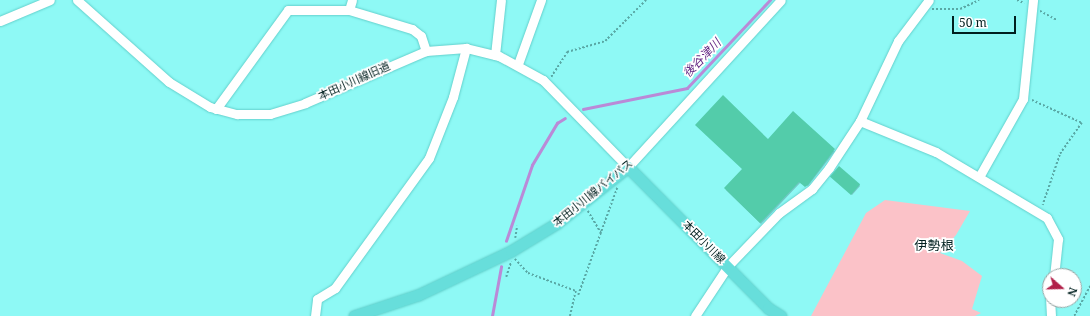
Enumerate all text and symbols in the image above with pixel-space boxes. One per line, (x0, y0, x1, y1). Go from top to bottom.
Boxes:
scale bar (954, 8, 1018, 34)
text: 50 m (959, 14, 987, 31)
water label: 後谷津川 (680, 36, 724, 80)
street label: 本田小川線旧道 (316, 59, 392, 103)
street label: 本田小川線バイパス (550, 157, 636, 229)
street label: 本田小川線 (680, 218, 728, 266)
district label: 伊勢根 (915, 237, 953, 253)
north arrow (1042, 268, 1082, 308)
text: N (1064, 285, 1081, 299)

